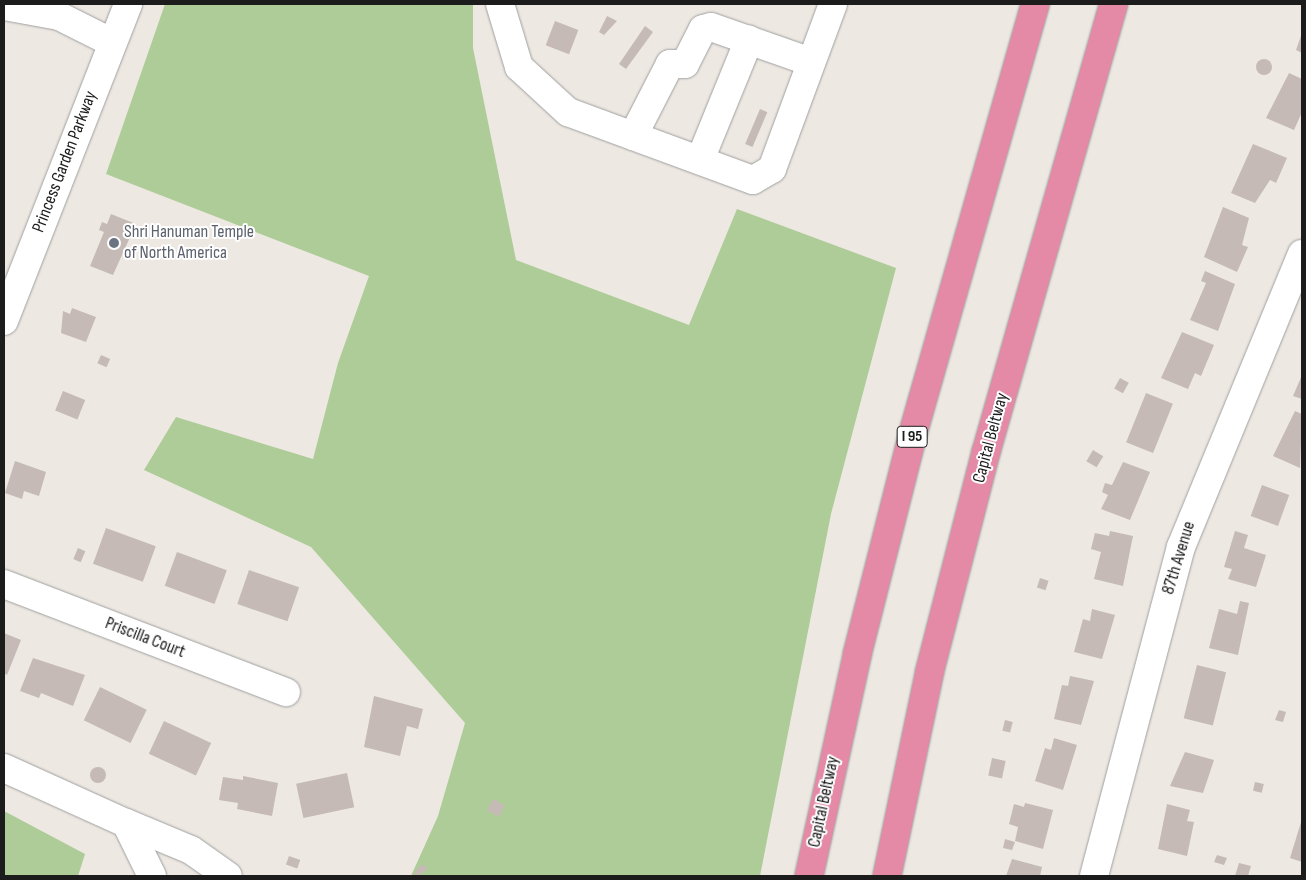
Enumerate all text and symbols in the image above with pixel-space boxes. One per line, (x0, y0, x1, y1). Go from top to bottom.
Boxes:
street label: Princess Garden Parkway (28, 88, 102, 236)
place label: Shri Hanuman Temple of North America (124, 222, 254, 264)
marker: Shri Hanuman Temple of North America (108, 237, 120, 249)
street label: Capital Beltway (969, 391, 1013, 485)
road number: I 95 (896, 424, 928, 451)
street label: 87th Avenue (1158, 519, 1200, 597)
street label: Priscilla Court (102, 613, 188, 663)
street label: Capital Beltway (804, 755, 844, 849)

